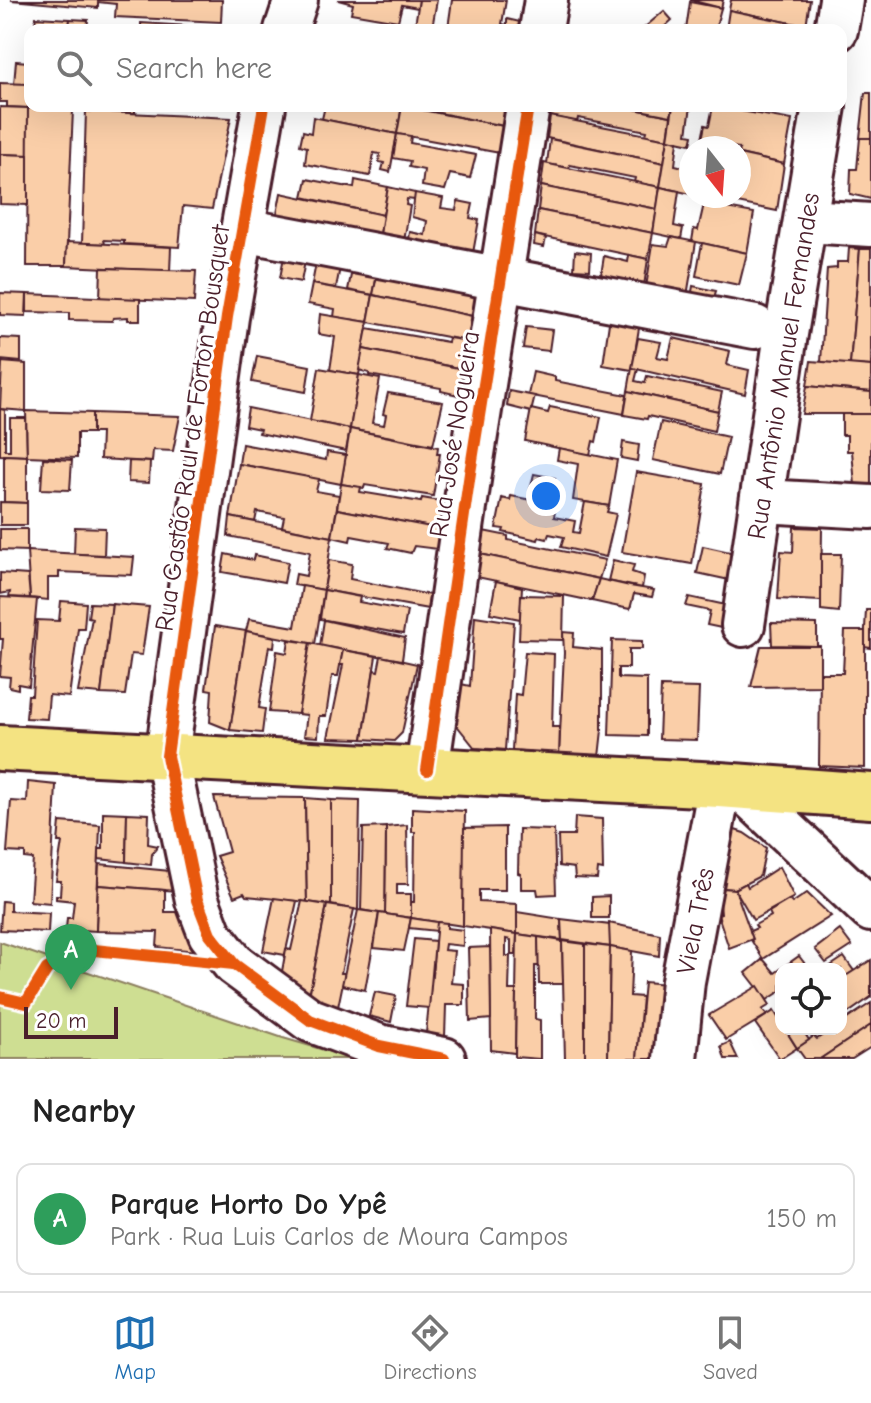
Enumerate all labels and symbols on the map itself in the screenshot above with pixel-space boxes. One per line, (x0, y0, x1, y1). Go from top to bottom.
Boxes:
north arrow (679, 136, 751, 208)
street label: Rua Antônio Manuel Fernandes (742, 191, 826, 542)
street label: Rua Gastão Raul de Forton Bousquet (150, 221, 237, 633)
street label: Rua José Nogueira (424, 329, 486, 540)
your location (526, 476, 566, 516)
street label: Viela Três (671, 866, 721, 977)
pin: A (45, 924, 97, 990)
scale bar (24, 1003, 118, 1039)

